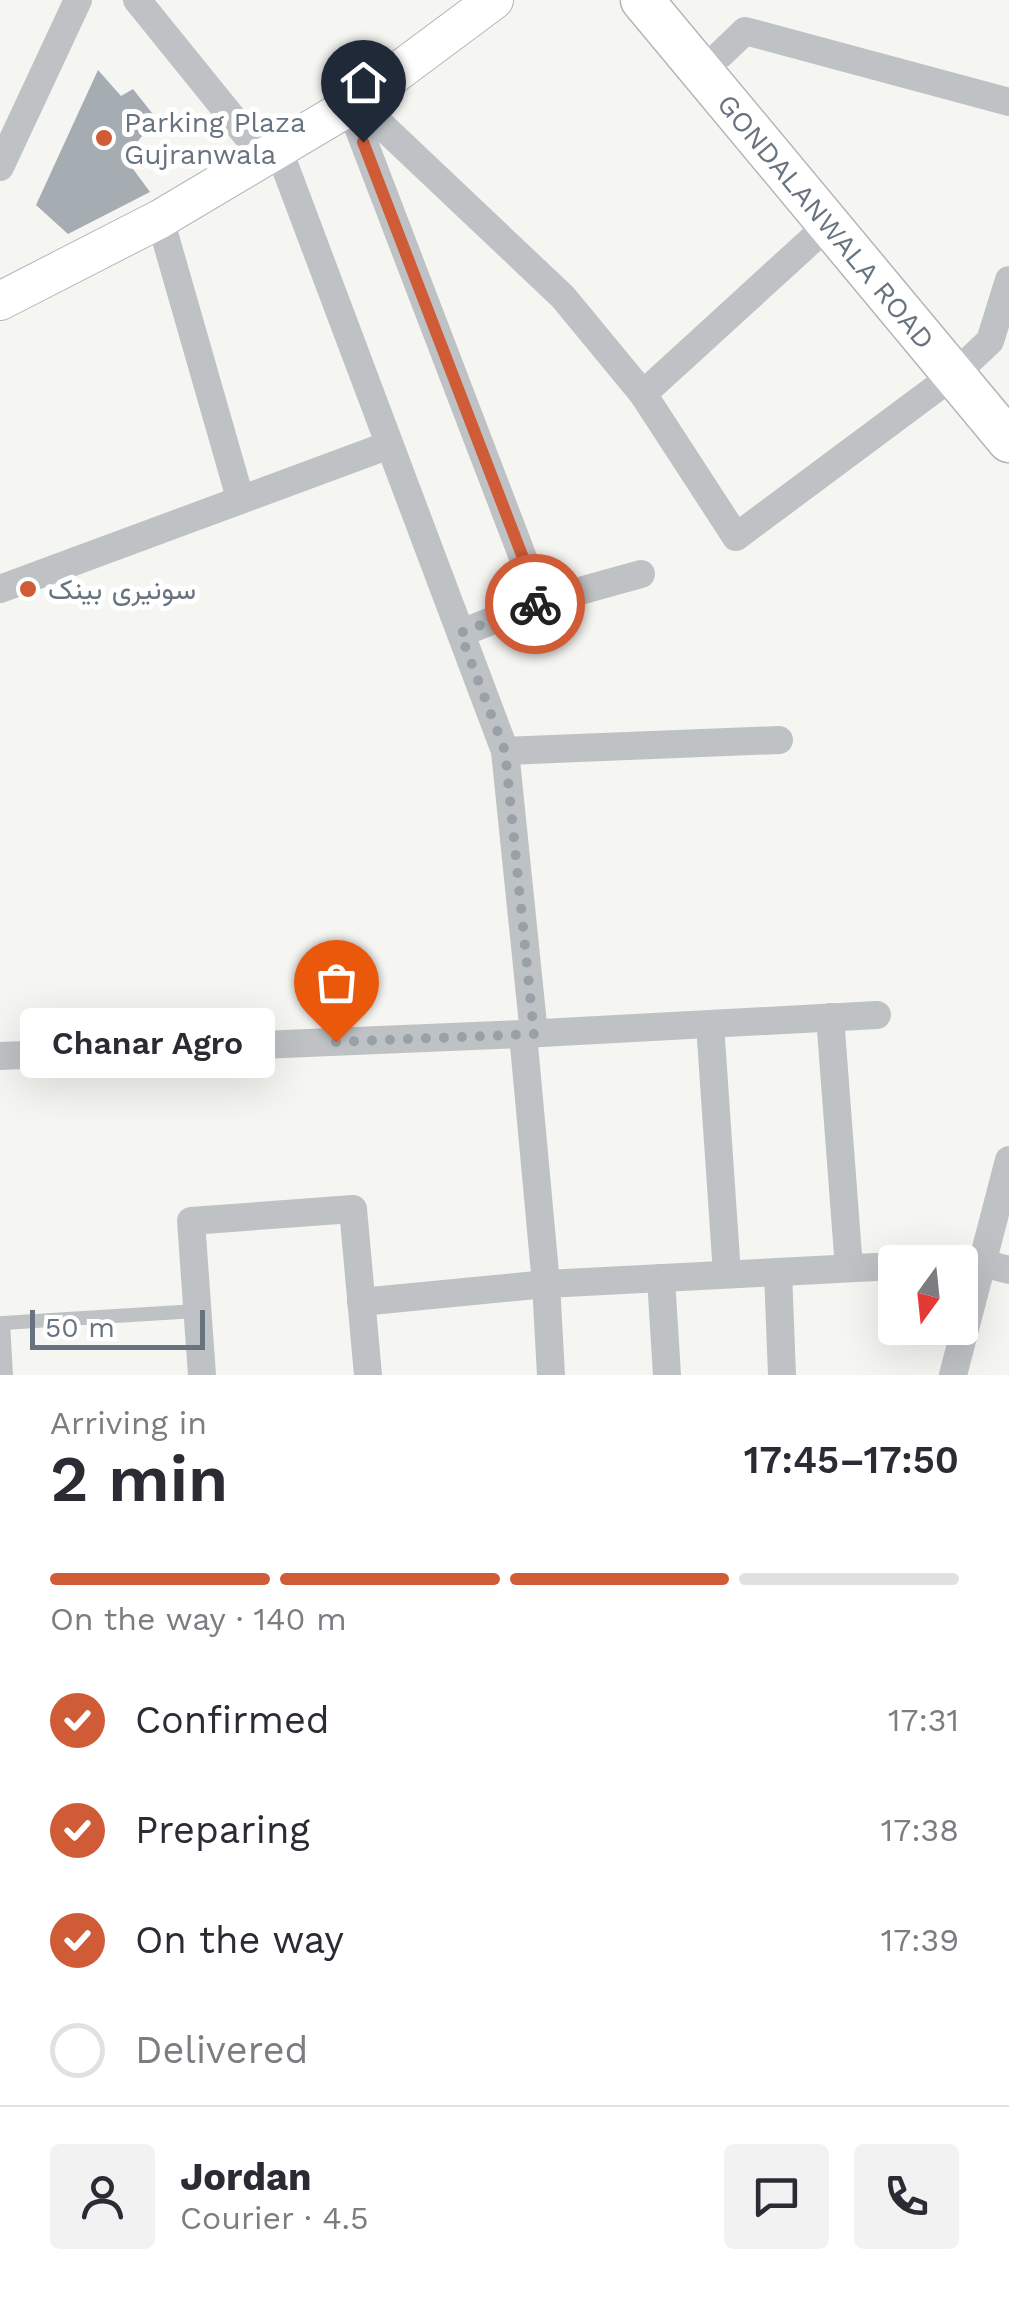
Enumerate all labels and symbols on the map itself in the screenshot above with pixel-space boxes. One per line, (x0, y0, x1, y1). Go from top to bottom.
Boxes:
pin (321, 40, 406, 143)
street label: GONDALANWALA ROAD (710, 88, 941, 356)
place label: Parking Plaza Gujranwala (124, 106, 306, 171)
marker: Parking Plaza Gujranwala (93, 127, 115, 149)
courier (485, 554, 585, 654)
place label: سونیری بینک (48, 573, 196, 607)
marker: سونیری بینک (17, 578, 39, 600)
pin (294, 940, 379, 1043)
callout: Chanar Agro (21, 1007, 276, 1077)
north arrow (878, 1245, 978, 1345)
scale bar (30, 1305, 205, 1350)

